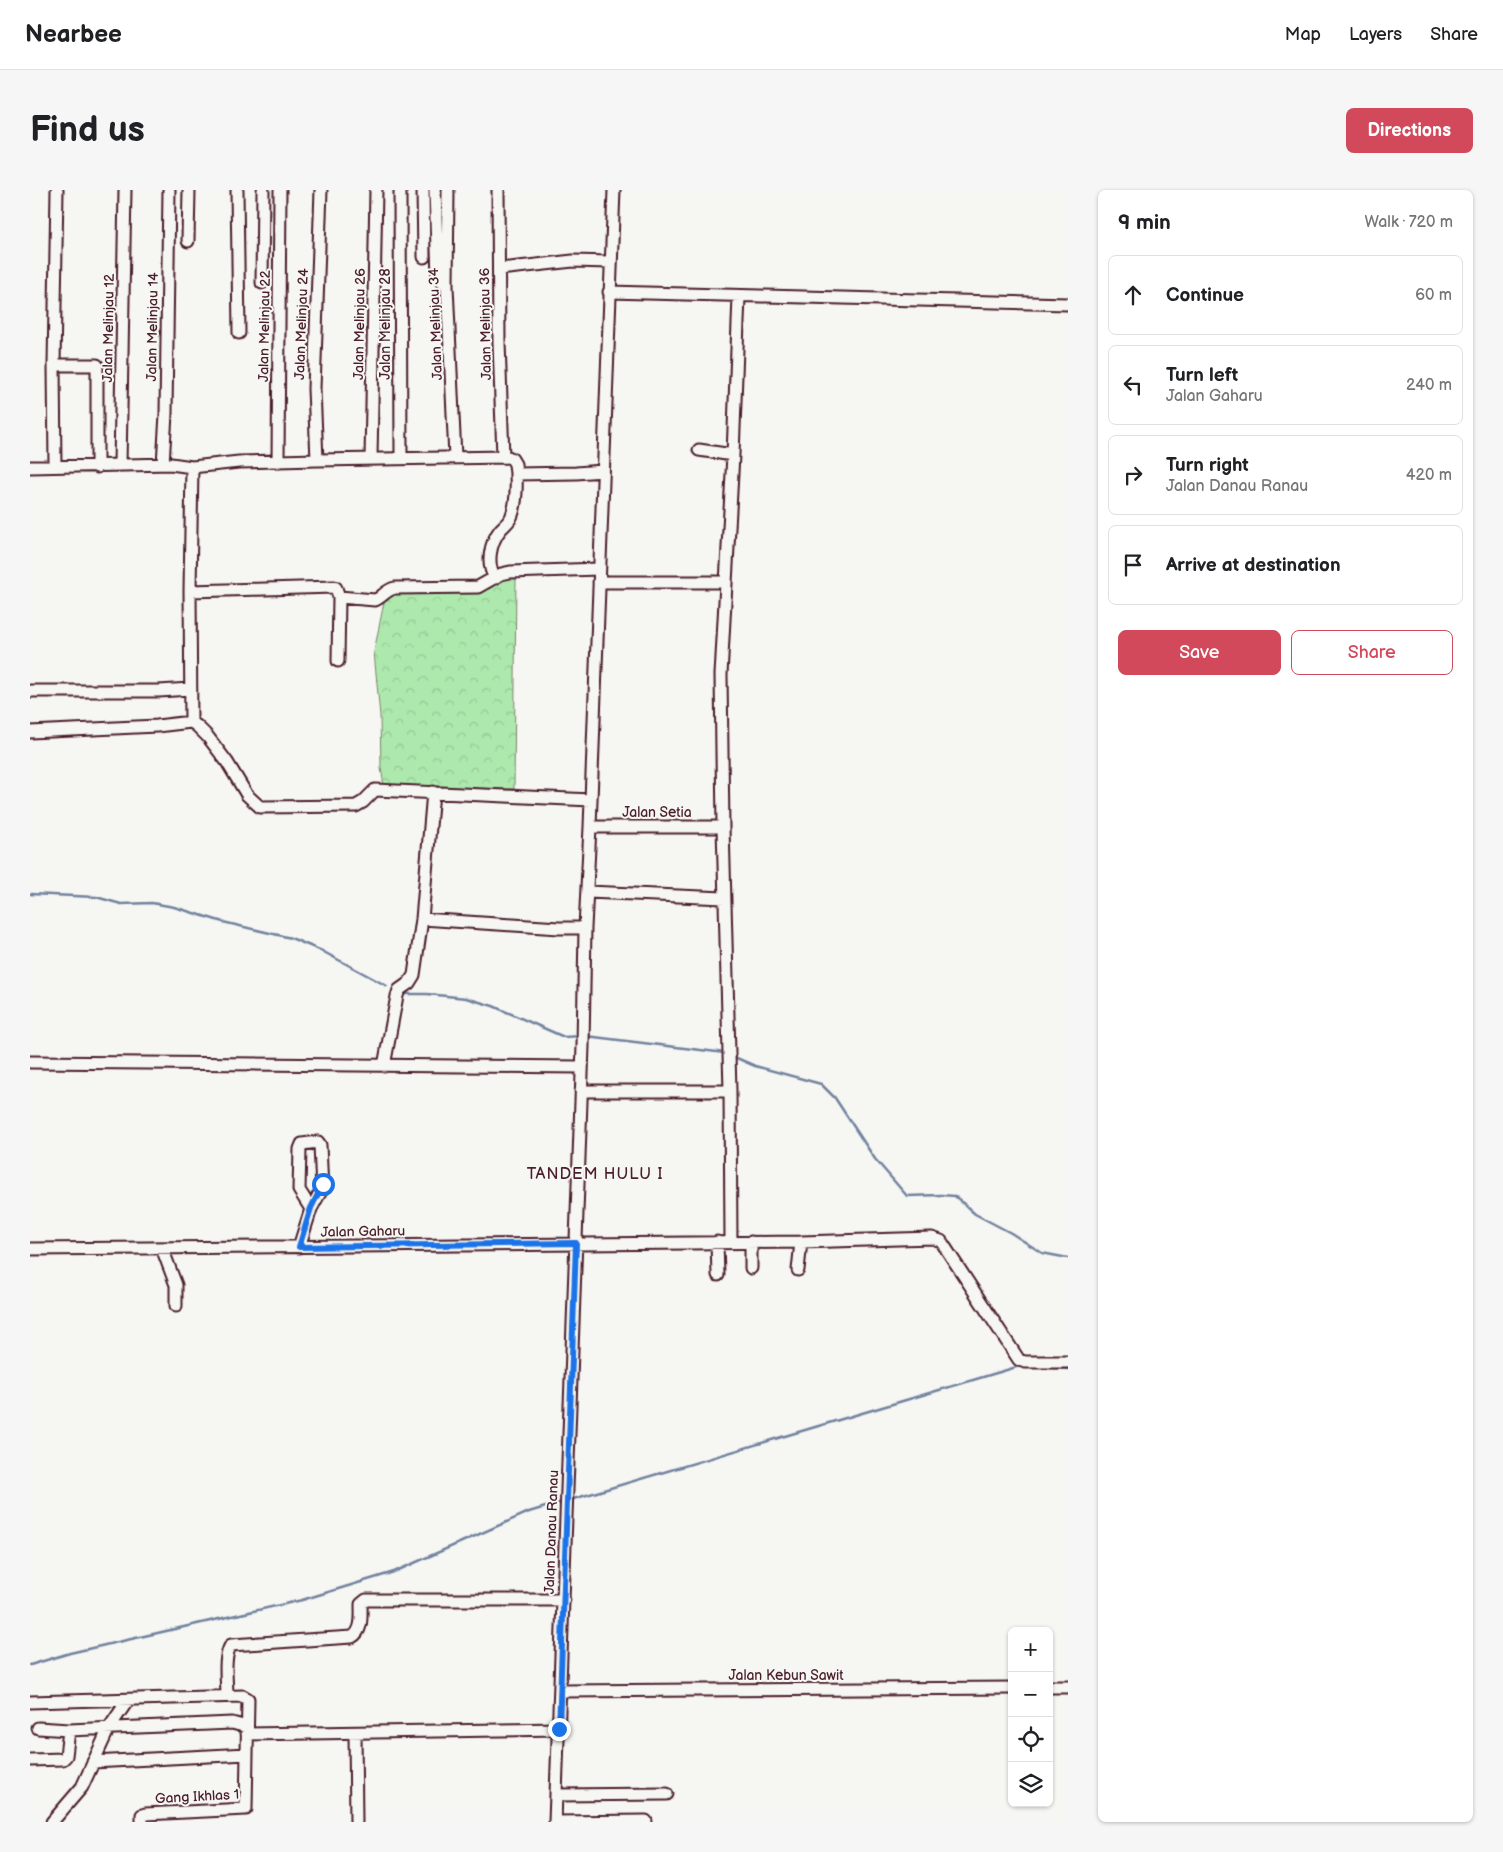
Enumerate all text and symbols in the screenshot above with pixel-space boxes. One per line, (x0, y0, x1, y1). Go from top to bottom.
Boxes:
text: Nearbee (25, 20, 122, 49)
text: Map (1285, 24, 1321, 45)
text: Layers (1349, 24, 1402, 45)
text: Share (1430, 24, 1478, 45)
button: Directions (1346, 108, 1473, 153)
text: Find us (30, 109, 145, 152)
text: 9 min (1118, 210, 1171, 235)
text: Walk · 720 m (1365, 213, 1453, 232)
street label: Jalan Melinjau 24 (291, 267, 312, 380)
street label: Jalan Melinjau 26 (350, 267, 369, 380)
street label: Jalan Melinjau 34 (425, 267, 446, 380)
street label: Jalan Melinjau 36 (476, 267, 495, 380)
street label: Jalan Melinjau 28 (377, 268, 394, 380)
street label: Jalan Melinjau 22 (255, 269, 274, 382)
street label: Jalan Melinjau 14 (143, 272, 162, 382)
street label: Jalan Melinjau 12 (99, 273, 118, 383)
icon: ahead (1119, 281, 1147, 309)
text: Continue (1166, 284, 1244, 307)
text: 60 m (1415, 286, 1452, 305)
text: Turn left (1166, 364, 1238, 387)
icon: left (1119, 371, 1147, 399)
text: 240 m (1406, 376, 1452, 395)
text: Jalan Gaharu (1166, 387, 1263, 406)
text: Turn right (1166, 454, 1249, 477)
icon: right (1119, 461, 1147, 489)
text: 420 m (1406, 466, 1452, 485)
text: Jalan Danau Ranau (1166, 477, 1308, 496)
icon: arrive (1119, 551, 1147, 579)
text: Arrive at destination (1166, 554, 1341, 577)
button: Save (1118, 630, 1281, 675)
button: Share (1291, 630, 1453, 675)
street label: Jalan Setia (622, 804, 692, 821)
district label: TANDEM HULU I (527, 1165, 663, 1184)
route start (312, 1173, 335, 1196)
street label: Jalan Gaharu (321, 1222, 405, 1241)
street label: Jalan Danau Ranau (541, 1470, 562, 1594)
map controls (1008, 1627, 1053, 1807)
button: + (1008, 1627, 1053, 1672)
street label: Jalan Kebun Sawit (728, 1667, 844, 1684)
button: − (1008, 1672, 1053, 1717)
button: locate (1008, 1717, 1053, 1762)
route end (548, 1718, 571, 1741)
button: layers (1008, 1762, 1053, 1807)
street label: Gang Ikhlas 1 (155, 1786, 240, 1807)

